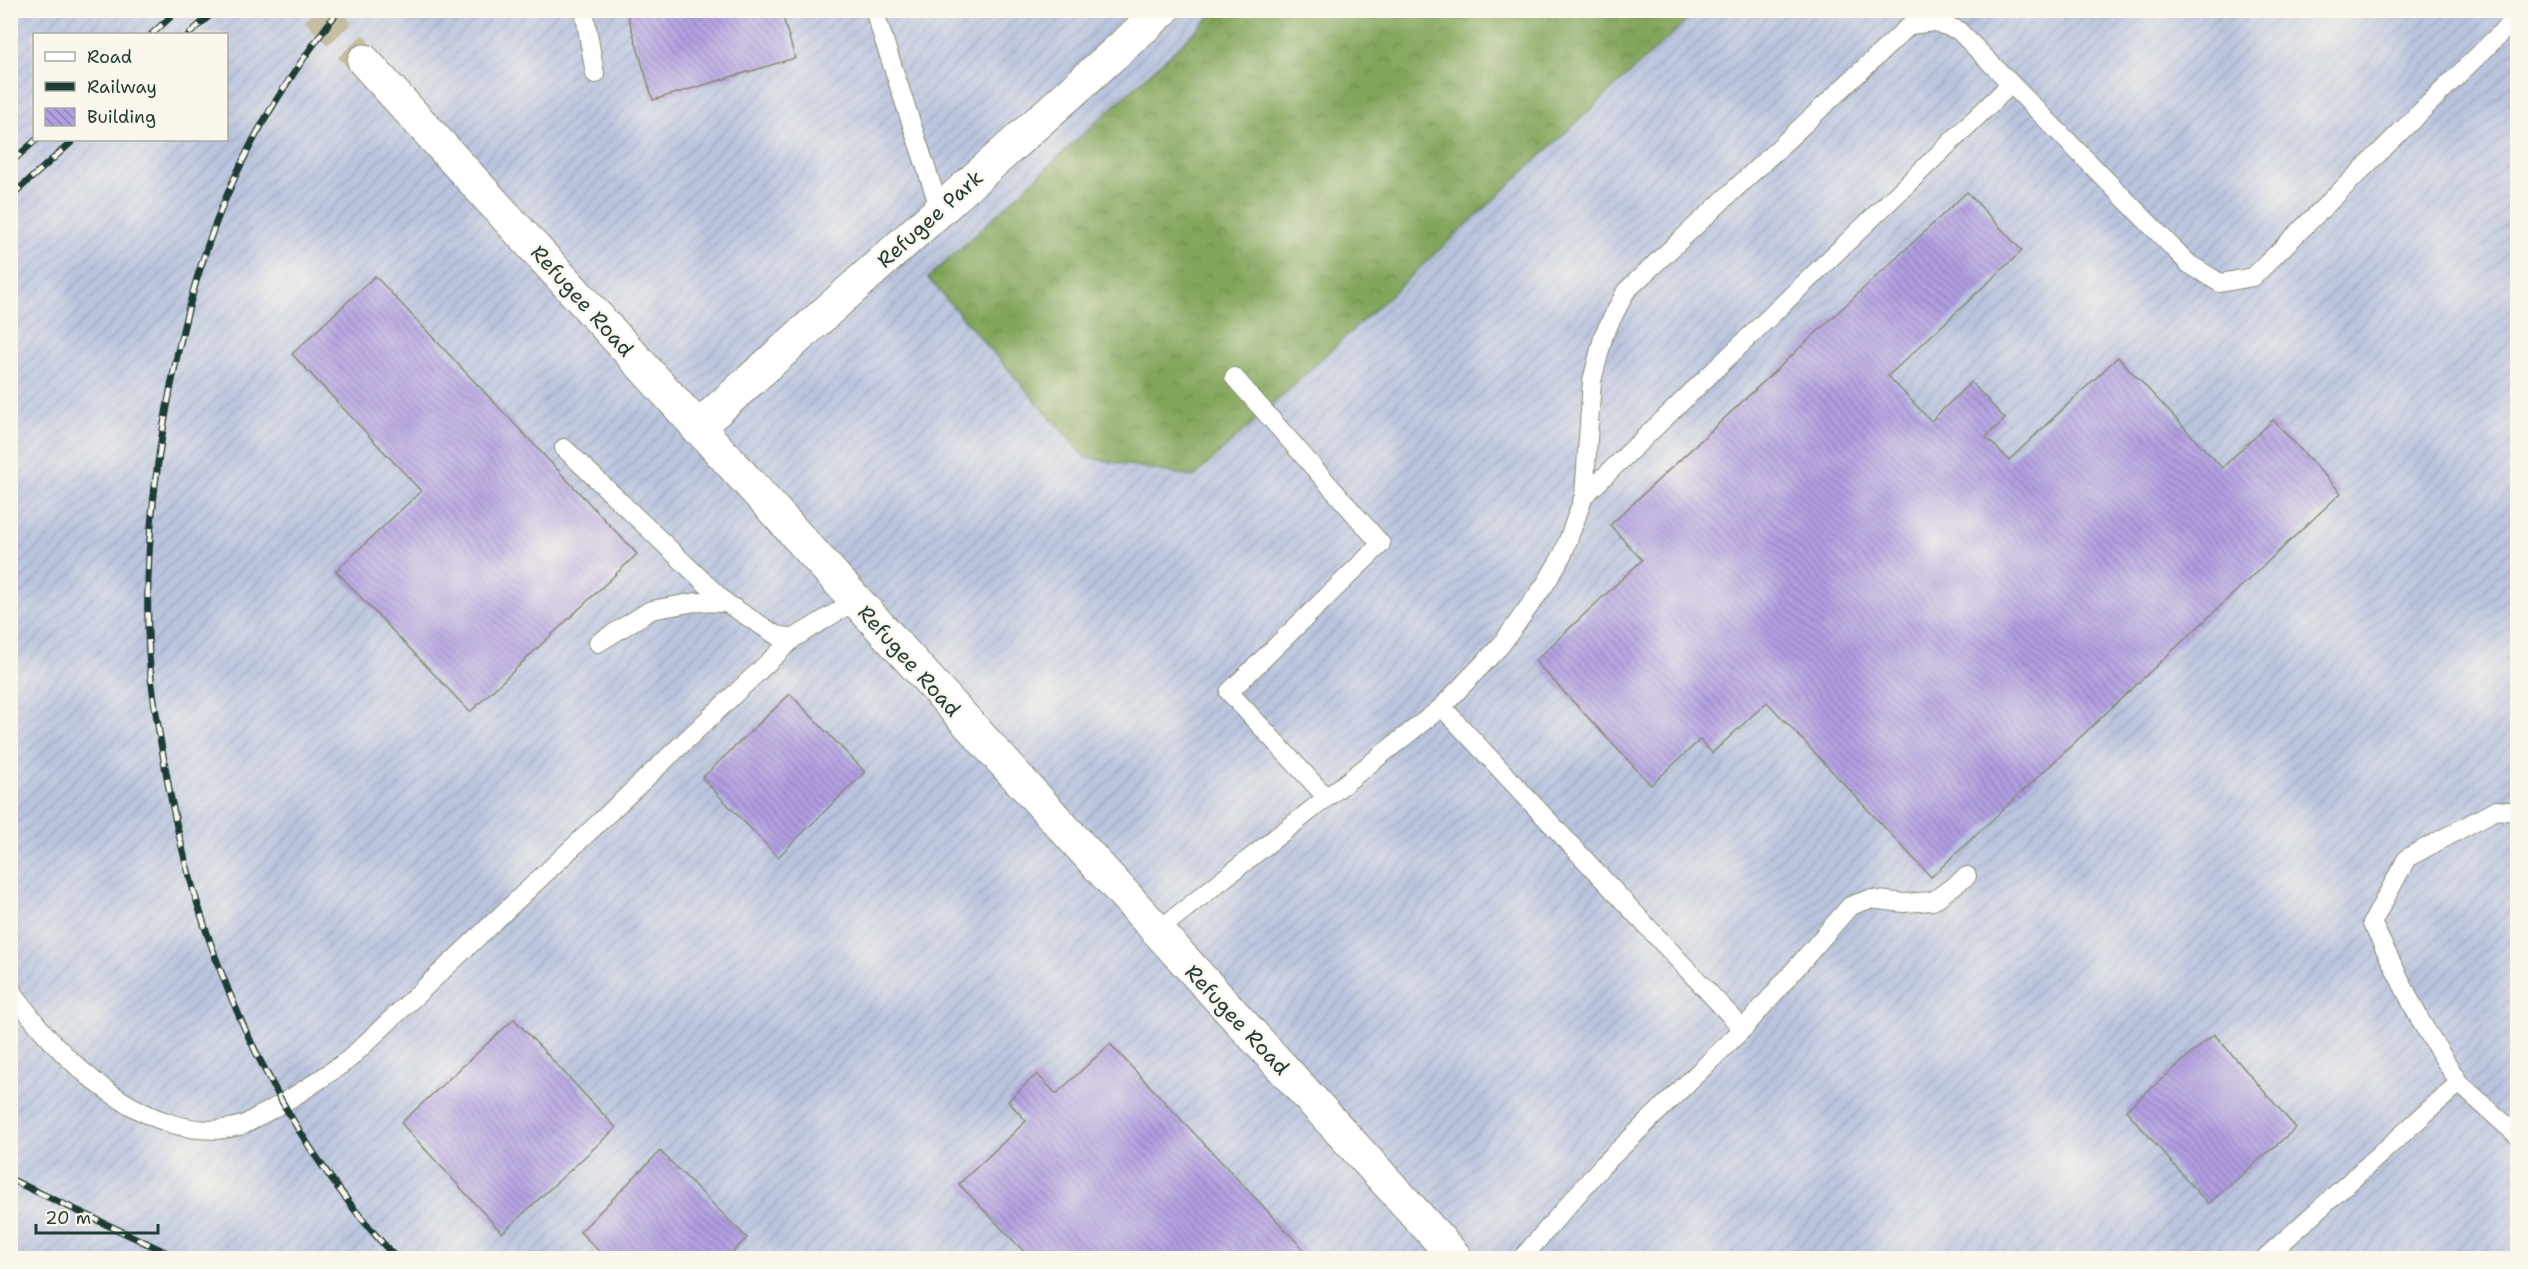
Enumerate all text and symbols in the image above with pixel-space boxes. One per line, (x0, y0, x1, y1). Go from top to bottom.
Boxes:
legend (33, 33, 228, 141)
text: Road (87, 45, 132, 69)
text: Railway (87, 75, 157, 99)
text: Building (87, 105, 156, 129)
street label: Refugee Park (871, 164, 989, 274)
street label: Refugee Road (524, 239, 640, 363)
street label: Refugee Road (851, 599, 967, 723)
street label: Refugee Road (1179, 959, 1295, 1081)
scale bar (36, 1197, 158, 1235)
text: 20 m (45, 1206, 91, 1230)

